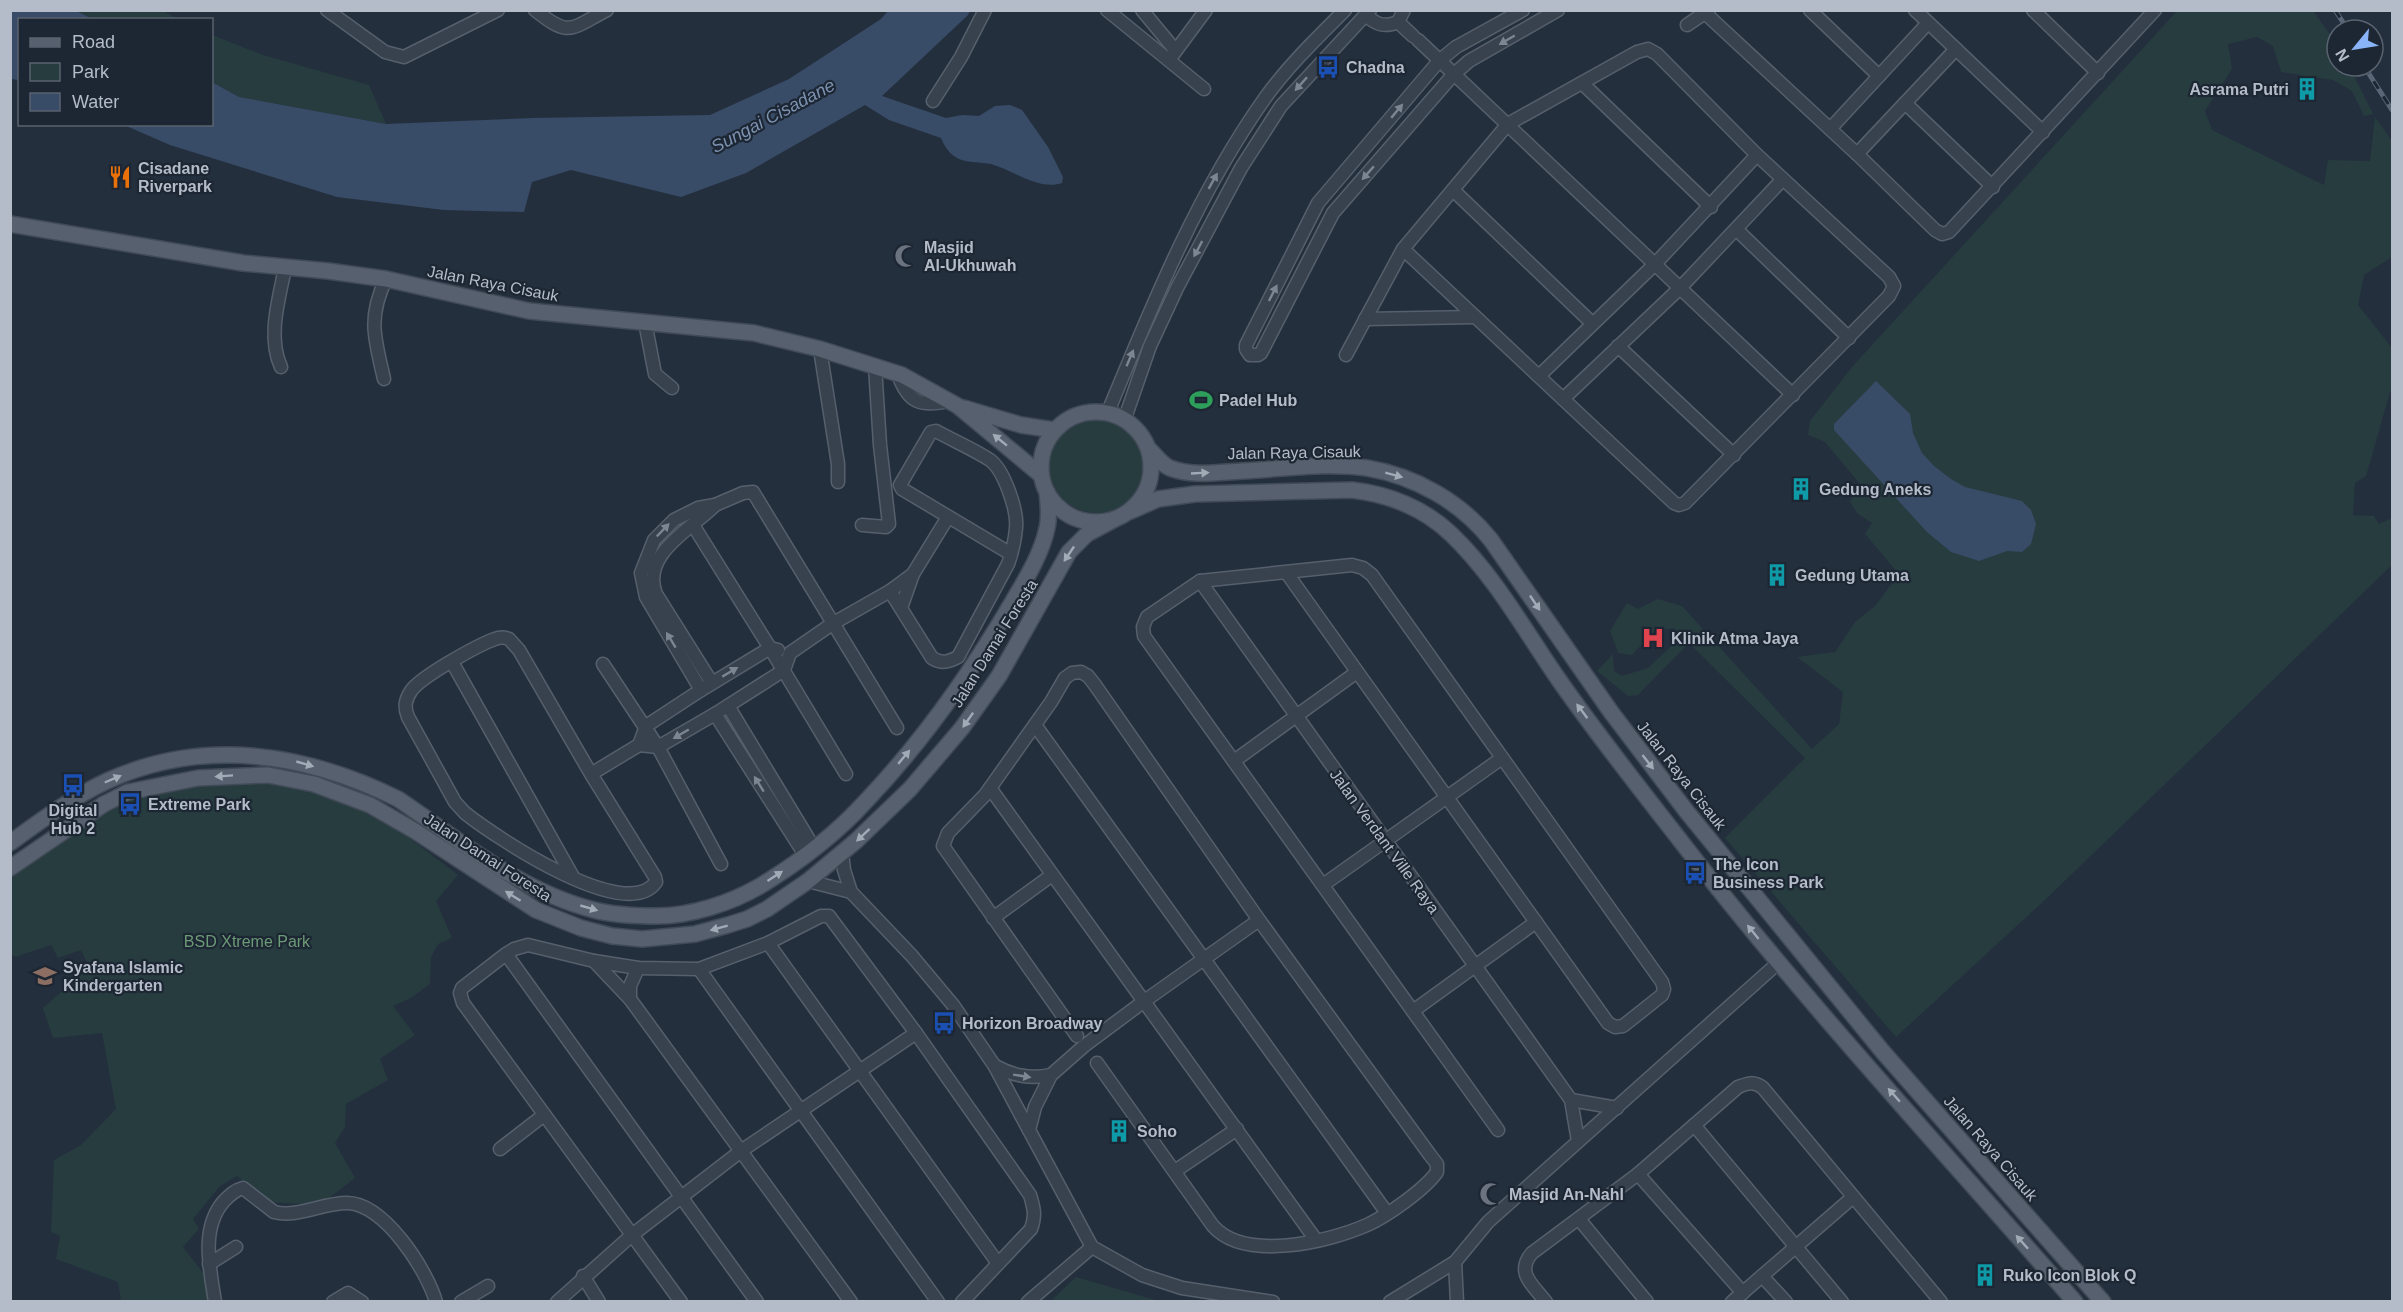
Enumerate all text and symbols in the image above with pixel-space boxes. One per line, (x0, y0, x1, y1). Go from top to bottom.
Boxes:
legend (18, 18, 213, 126)
north arrow (2325, 18, 2385, 78)
text: Road (72, 32, 115, 52)
one-way arrow (1499, 34, 1515, 45)
text: N (2332, 46, 2353, 65)
bus stop icon: Chadna (1315, 54, 1341, 80)
place label: Chadna (1346, 59, 1405, 76)
text: Park (72, 62, 110, 82)
water label: Sungai Cisadane (708, 75, 838, 157)
one-way arrow (1294, 76, 1308, 91)
building icon: Asrama Putri (2294, 76, 2320, 102)
place label: Asrama Putri (2189, 81, 2289, 98)
text: Water (72, 92, 119, 112)
one-way arrow (1390, 103, 1403, 119)
place label: Cisadane Riverpark (138, 160, 212, 195)
restaurant icon: Cisadane Riverpark (107, 164, 133, 190)
one-way arrow (1361, 165, 1374, 181)
one-way arrow (1208, 172, 1218, 189)
place label: Masjid Al-Ukhuwah (924, 239, 1016, 274)
one-way arrow (1193, 240, 1203, 257)
mosque icon: Masjid Al-Ukhuwah (893, 243, 919, 269)
street label: Jalan Raya Cisauk (426, 262, 561, 305)
one-way arrow (1267, 284, 1277, 302)
one-way arrow (1125, 348, 1135, 366)
sports icon: Padel Hub (1188, 387, 1214, 413)
place label: Padel Hub (1219, 392, 1297, 409)
one-way arrow (992, 434, 1008, 447)
street label: Jalan Raya Cisauk (1227, 443, 1362, 462)
one-way arrow (1191, 469, 1210, 478)
one-way arrow (1385, 471, 1403, 481)
building icon: Gedung Aneks (1788, 476, 1814, 502)
place label: Gedung Aneks (1819, 481, 1931, 498)
one-way arrow (656, 523, 670, 538)
one-way arrow (1063, 545, 1075, 561)
building icon: Gedung Utama (1764, 562, 1790, 588)
place label: Gedung Utama (1795, 567, 1909, 584)
street label: Jalan Damai Foresta (948, 576, 1041, 710)
one-way arrow (1529, 594, 1541, 610)
hospital icon: Klinik Atma Jaya (1640, 625, 1666, 651)
place label: Klinik Atma Jaya (1671, 630, 1799, 647)
one-way arrow (665, 632, 676, 648)
one-way arrow (722, 666, 738, 677)
one-way arrow (1576, 704, 1588, 720)
one-way arrow (963, 712, 974, 728)
street label: Jalan Raya Cisauk (1634, 718, 1730, 834)
one-way arrow (672, 729, 689, 739)
one-way arrow (897, 750, 910, 765)
one-way arrow (1641, 754, 1653, 769)
one-way arrow (296, 760, 314, 769)
street label: Jalan Verdant Ville Raya (1327, 766, 1443, 917)
one-way arrow (214, 771, 233, 781)
bus stop icon: Digital Hub 2 (60, 772, 86, 798)
one-way arrow (105, 774, 123, 784)
one-way arrow (754, 776, 765, 792)
bus stop icon: Extreme Park (117, 791, 143, 817)
place label: Extreme Park (148, 796, 250, 813)
place label: Digital Hub 2 (49, 802, 97, 837)
street label: Jalan Damai Foresta (421, 810, 554, 905)
one-way arrow (855, 828, 870, 842)
place label: The Icon Business Park (1713, 856, 1823, 891)
bus stop icon: The Icon Business Park (1682, 860, 1708, 886)
one-way arrow (767, 871, 783, 882)
one-way arrow (505, 891, 521, 902)
one-way arrow (580, 904, 598, 913)
one-way arrow (710, 923, 729, 933)
one-way arrow (1746, 924, 1759, 940)
park label: BSD Xtreme Park (184, 933, 311, 950)
place label: Syafana Islamic Kindergarten (63, 959, 183, 994)
school or university icon: Syafana Islamic Kindergarten (32, 963, 58, 989)
bus stop icon: Horizon Broadway (931, 1010, 957, 1036)
place label: Horizon Broadway (962, 1015, 1103, 1032)
one-way arrow (1012, 1071, 1031, 1080)
one-way arrow (1888, 1088, 1901, 1103)
street label: Jalan Raya Cisauk (1940, 1092, 2041, 1205)
building icon: Soho (1106, 1118, 1132, 1144)
place label: Soho (1137, 1123, 1177, 1140)
mosque icon: Masjid An-Nahl (1478, 1181, 1504, 1207)
place label: Masjid An-Nahl (1509, 1186, 1624, 1203)
one-way arrow (2016, 1235, 2029, 1250)
building icon: Ruko Icon Blok Q (1972, 1262, 1998, 1288)
place label: Ruko Icon Blok Q (2003, 1267, 2136, 1284)

